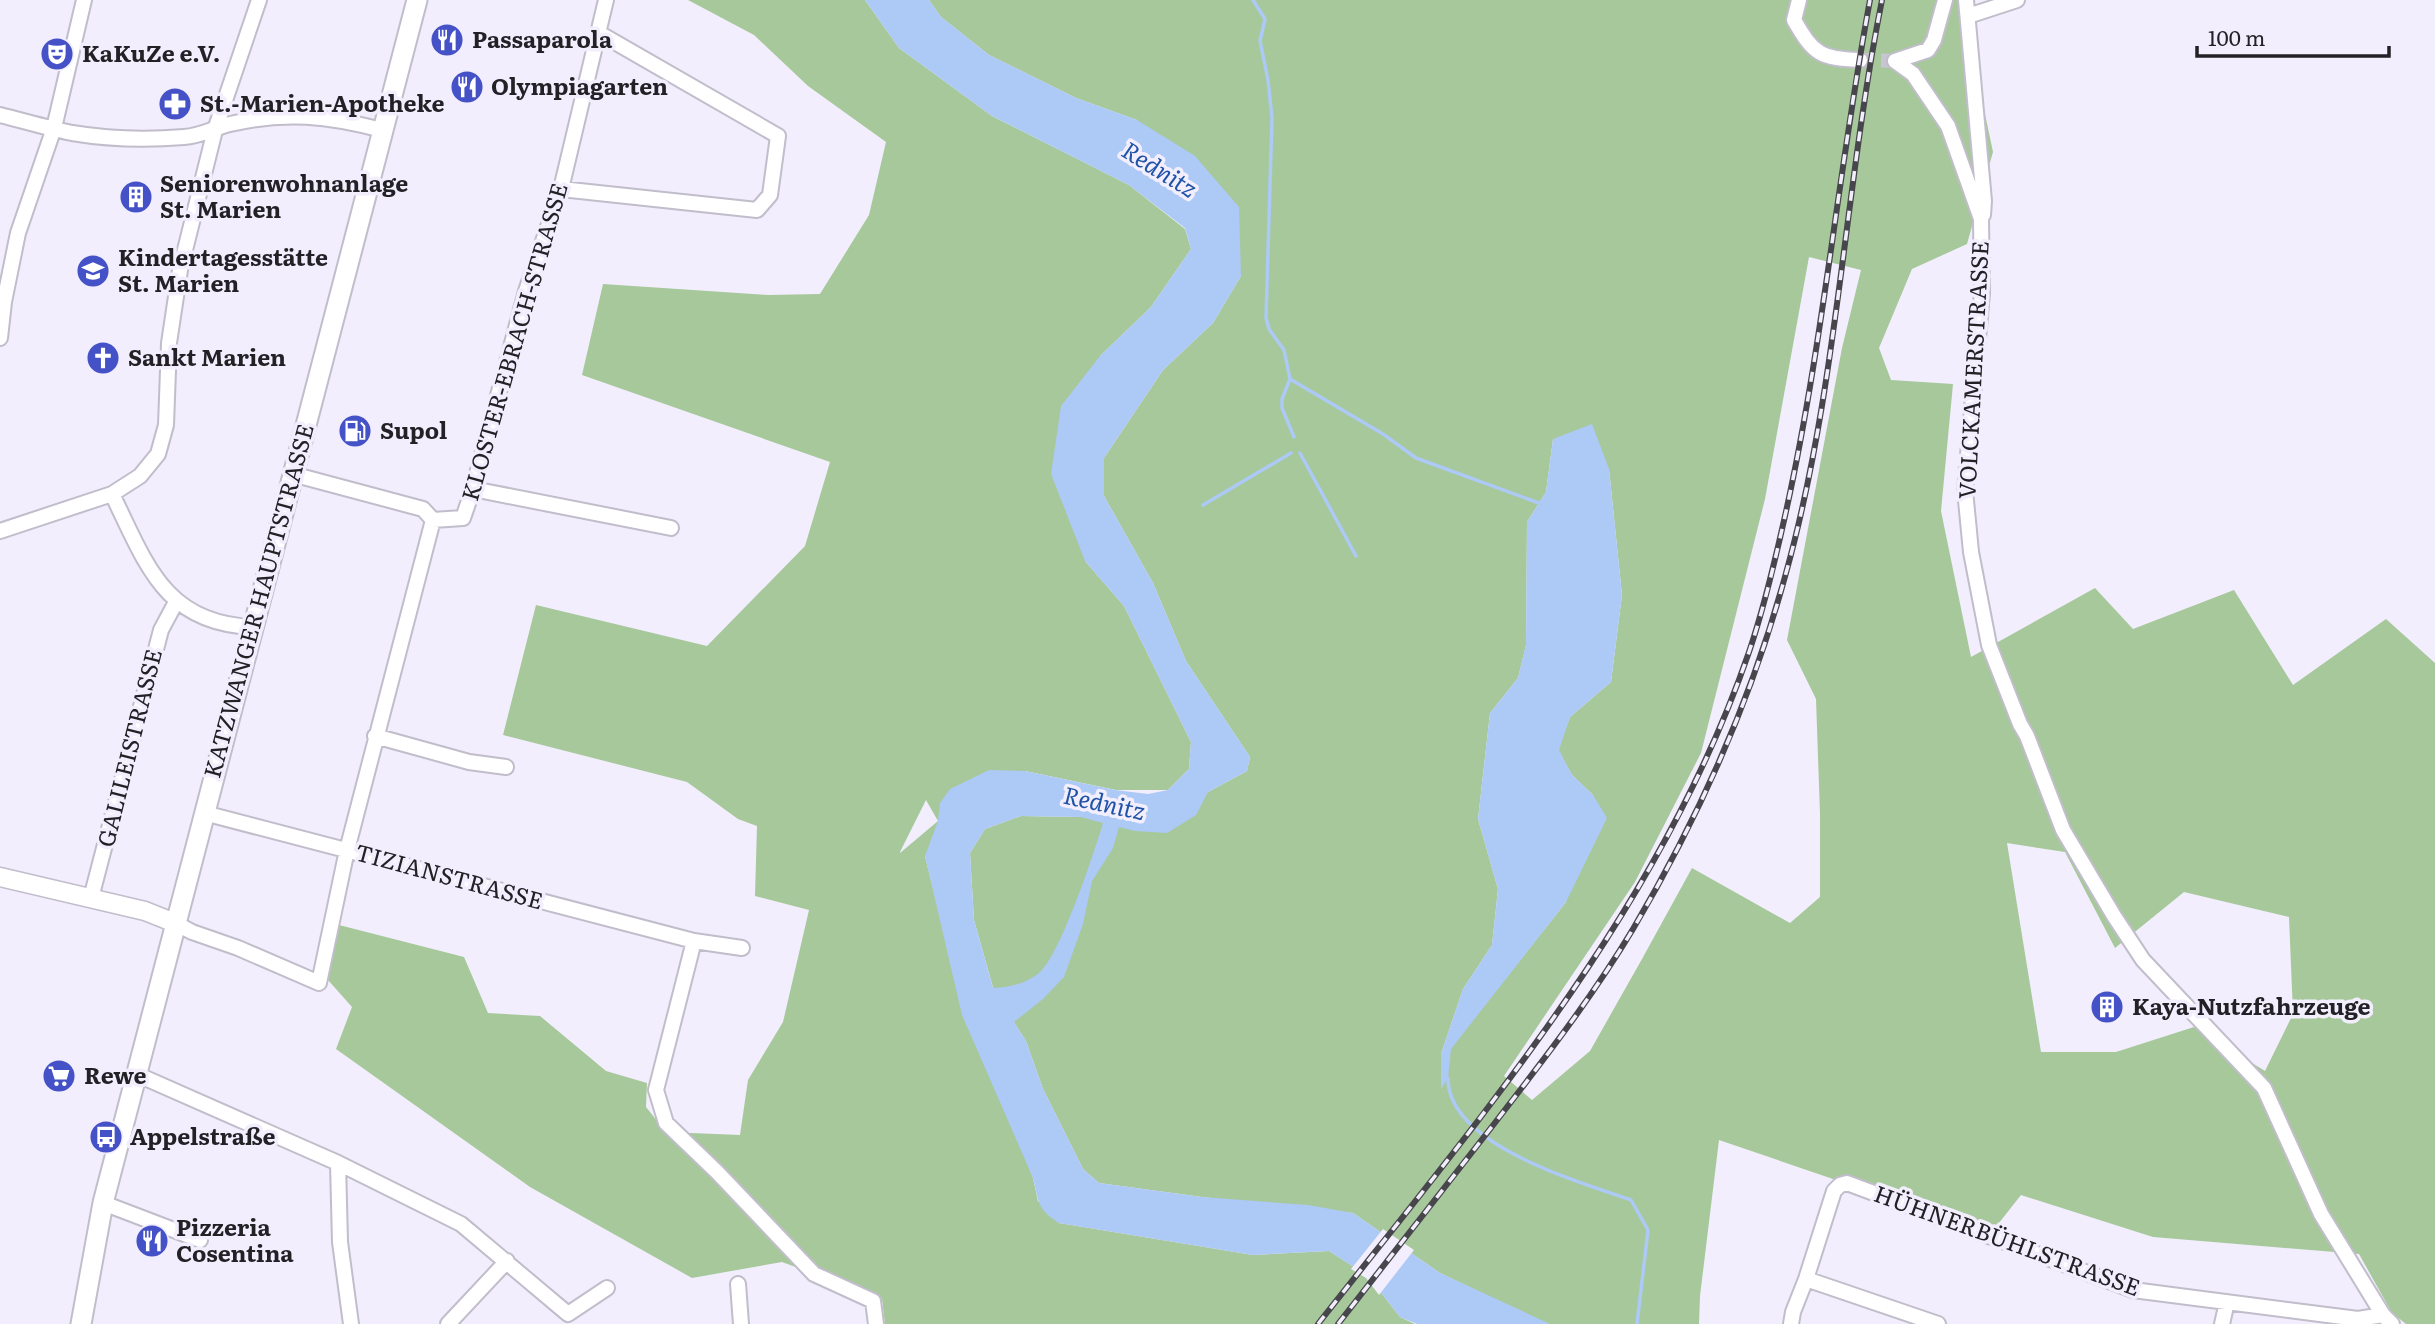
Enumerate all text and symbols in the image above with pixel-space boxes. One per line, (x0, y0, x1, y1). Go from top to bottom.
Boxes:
scale bar (2197, 14, 2390, 58)
restaurant icon: Passaparola (428, 21, 466, 59)
place label: Passaparola (472, 21, 613, 55)
text: 100 m (2208, 21, 2265, 52)
theatre icon: KaKuZe e.V. (38, 35, 76, 73)
place label: KaKuZe e.V. (82, 35, 220, 69)
restaurant icon: Olympiagarten (448, 68, 486, 106)
place label: Olympiagarten (491, 68, 668, 102)
pharmacy icon: St.-Marien-Apotheke (156, 85, 194, 123)
place label: St.-Marien-Apotheke (200, 85, 445, 119)
water label: Rednitz (1116, 131, 1205, 205)
place label: Seniorenwohnanlage St. Marien (160, 165, 408, 225)
building icon: Seniorenwohnanlage St. Marien (117, 178, 155, 216)
street label: KLOSTER-EBRACH-STRASSE (451, 178, 575, 505)
place label: Kindertagesstätte St. Marien (118, 239, 328, 299)
street label: VOLCKAMERSTRASSE (1948, 240, 1996, 500)
school or university icon: Kindertagesstätte St. Marien (74, 252, 112, 290)
church icon: Sankt Marien (84, 339, 122, 377)
place label: Sankt Marien (128, 339, 286, 373)
fuel station icon: Supol (336, 412, 374, 450)
place label: Supol (380, 412, 447, 446)
street label: KATZWANGER HAUPTSTRASSE (193, 420, 321, 781)
street label: GALILEISTRASSE (87, 645, 169, 850)
water label: Rednitz (1061, 776, 1149, 827)
street label: TIZIANSTRASSE (352, 834, 547, 916)
building icon: Kaya-Nutzfahrzeuge (2088, 988, 2126, 1026)
place label: Kaya-Nutzfahrzeuge (2132, 988, 2371, 1022)
supermarket icon: Rewe (40, 1057, 78, 1095)
place label: Rewe (84, 1057, 147, 1091)
bus stop icon: Appelstraße (87, 1118, 125, 1156)
place label: Appelstraße (130, 1118, 276, 1152)
street label: HÜHNERBÜHLSTRASSE (1870, 1175, 2146, 1303)
place label: Pizzeria Cosentina (176, 1209, 294, 1269)
restaurant icon: Pizzeria Cosentina (133, 1222, 171, 1260)

